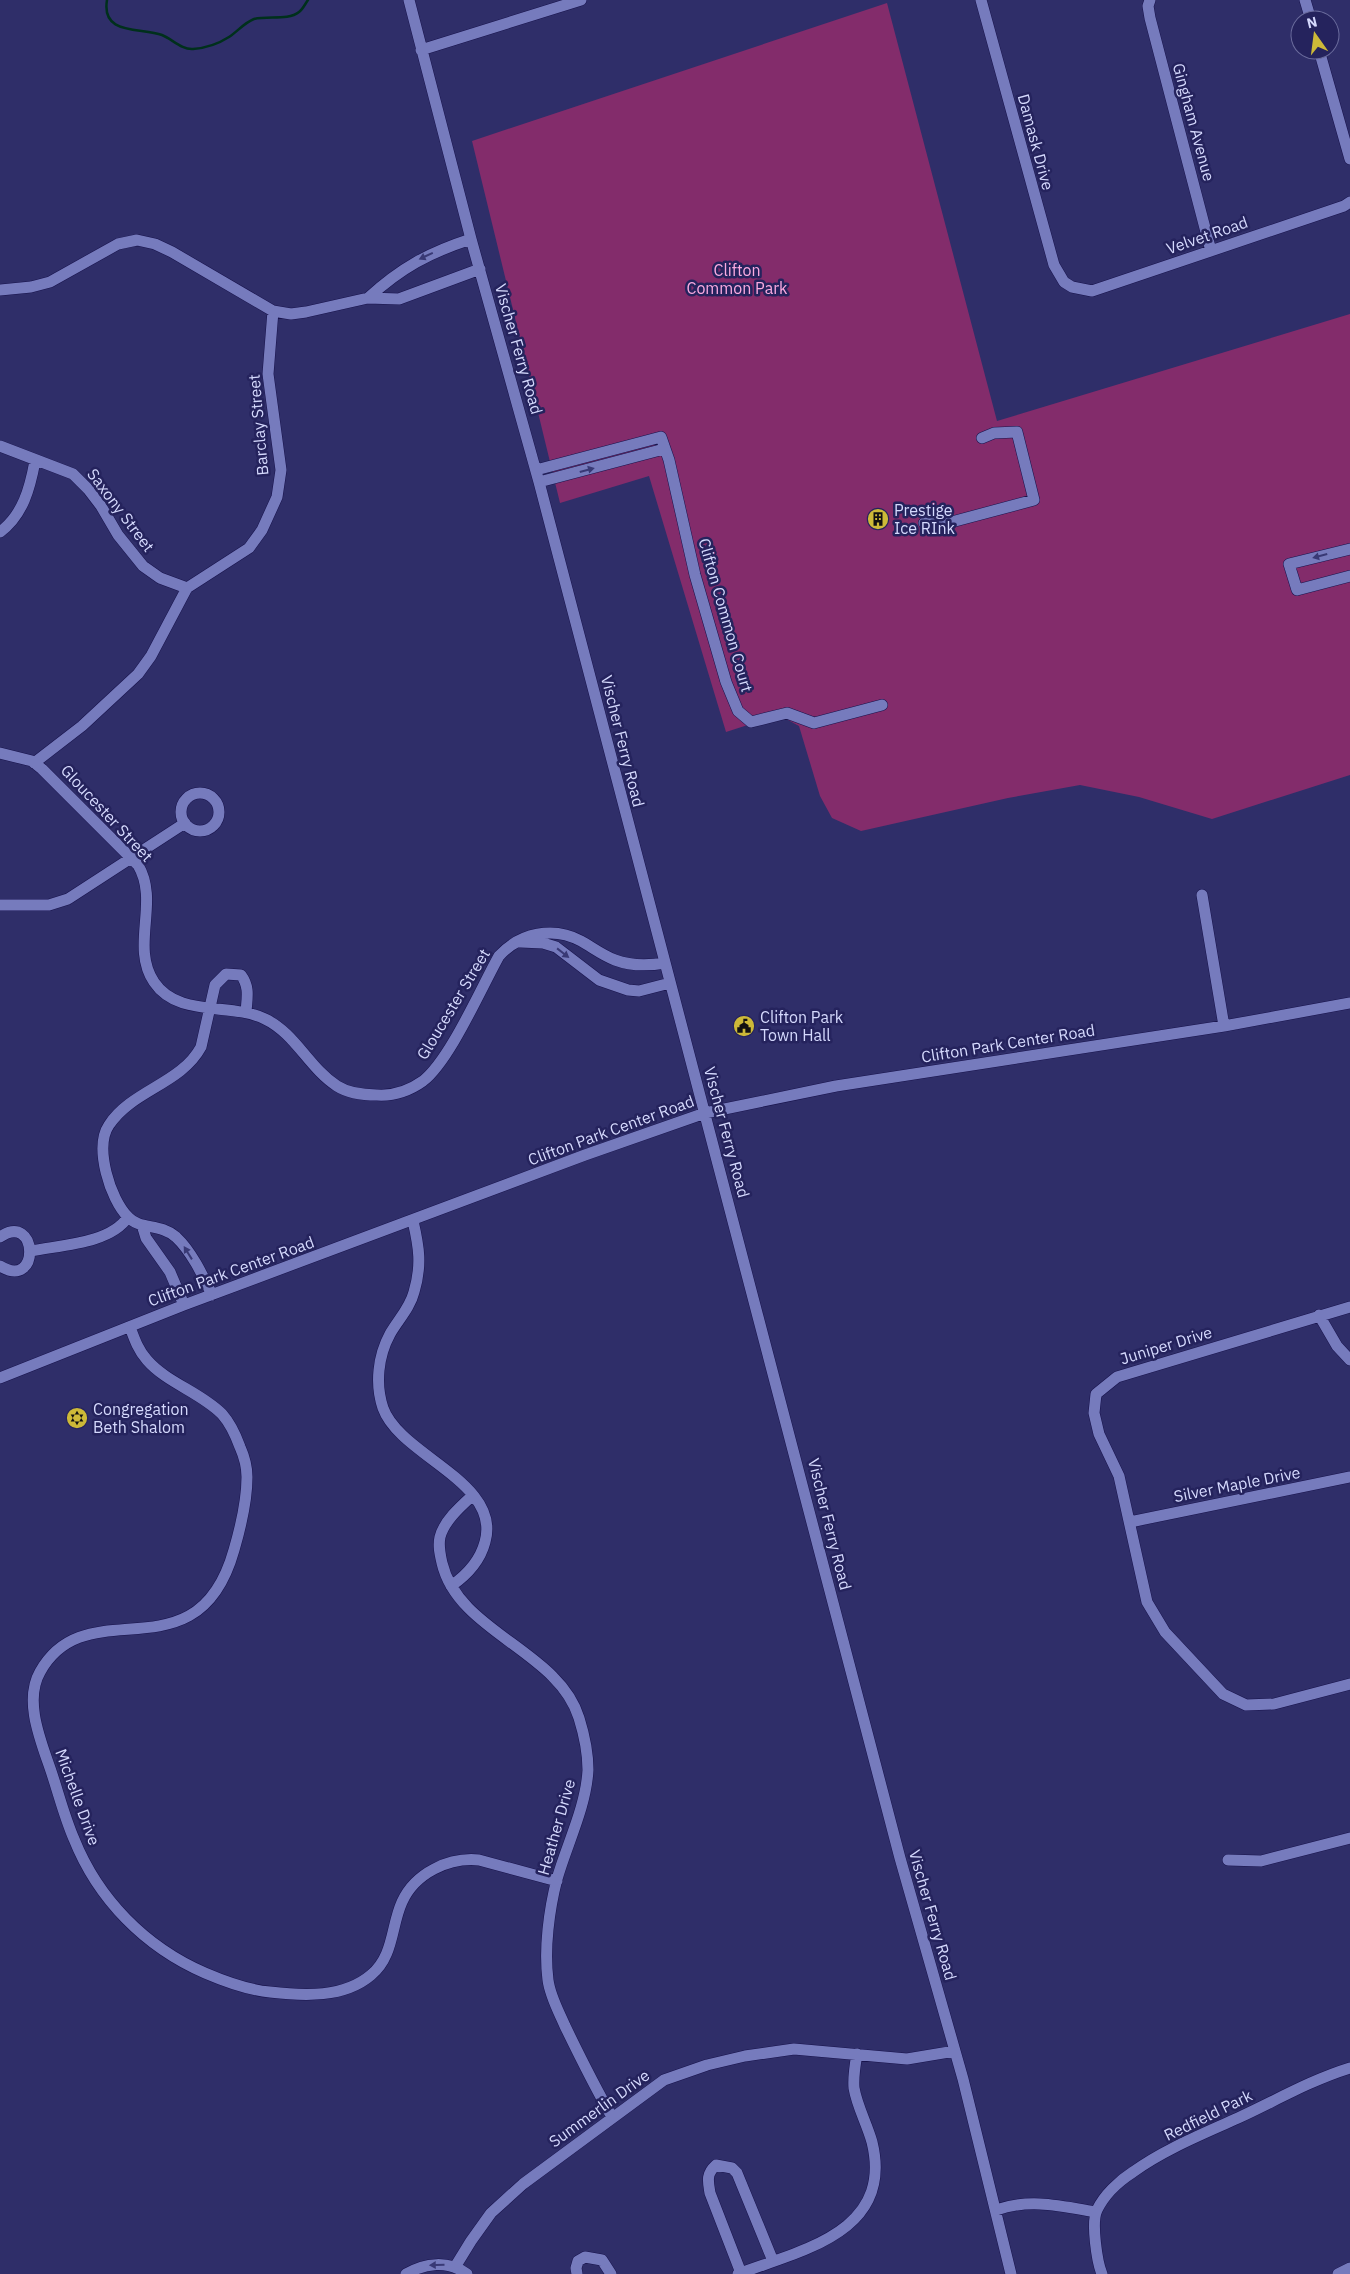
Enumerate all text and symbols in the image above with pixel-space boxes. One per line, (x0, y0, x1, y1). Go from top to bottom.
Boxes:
north arrow (1290, 10, 1340, 60)
text: N (1305, 12, 1319, 32)
street label: Gingham Avenue (1169, 61, 1219, 183)
street label: Damask Drive (1014, 92, 1059, 193)
street label: Velvet Road (1164, 212, 1250, 258)
one-way arrow (418, 252, 433, 260)
park label: Clifton Common Park (686, 260, 788, 298)
street label: Vischer Ferry Road (491, 281, 547, 417)
street label: Barclay Street (244, 374, 272, 476)
street label: Saxony Street (83, 464, 159, 556)
one-way arrow (579, 466, 594, 474)
place label: Prestige Ice RInk (894, 500, 956, 538)
building icon: Prestige Ice RInk (866, 507, 890, 531)
street label: Clifton Common Court (694, 536, 758, 694)
one-way arrow (1312, 552, 1327, 560)
street label: Vischer Ferry Road (597, 673, 649, 809)
street label: Gloucester Street (57, 760, 157, 866)
street label: Gloucester Street (412, 945, 494, 1063)
one-way arrow (557, 947, 570, 958)
place label: Clifton Park Town Hall (760, 1007, 844, 1045)
public building icon: Clifton Park Town Hall (732, 1014, 756, 1038)
street label: Clifton Park Center Road (920, 1019, 1096, 1067)
street label: Vischer Ferry Road (700, 1064, 754, 1200)
street label: Clifton Park Center Road (525, 1091, 697, 1169)
street label: Clifton Park Center Road (145, 1232, 317, 1310)
one-way arrow (183, 1246, 193, 1260)
street label: Juniper Drive (1118, 1321, 1215, 1368)
place label: Congregation Beth Shalom (93, 1399, 189, 1437)
synagogue icon: Congregation Beth Shalom (65, 1406, 89, 1430)
street label: Vischer Ferry Road (804, 1456, 856, 1592)
street label: Silver Maple Drive (1172, 1462, 1302, 1506)
street label: Michelle Drive (51, 1746, 105, 1848)
street label: Heather Drive (533, 1777, 579, 1877)
street label: Vischer Ferry Road (905, 1847, 961, 1983)
street label: Summerlin Drive (545, 2065, 653, 2151)
street label: Redfield Park (1161, 2085, 1256, 2145)
one-way arrow (428, 2261, 444, 2269)

